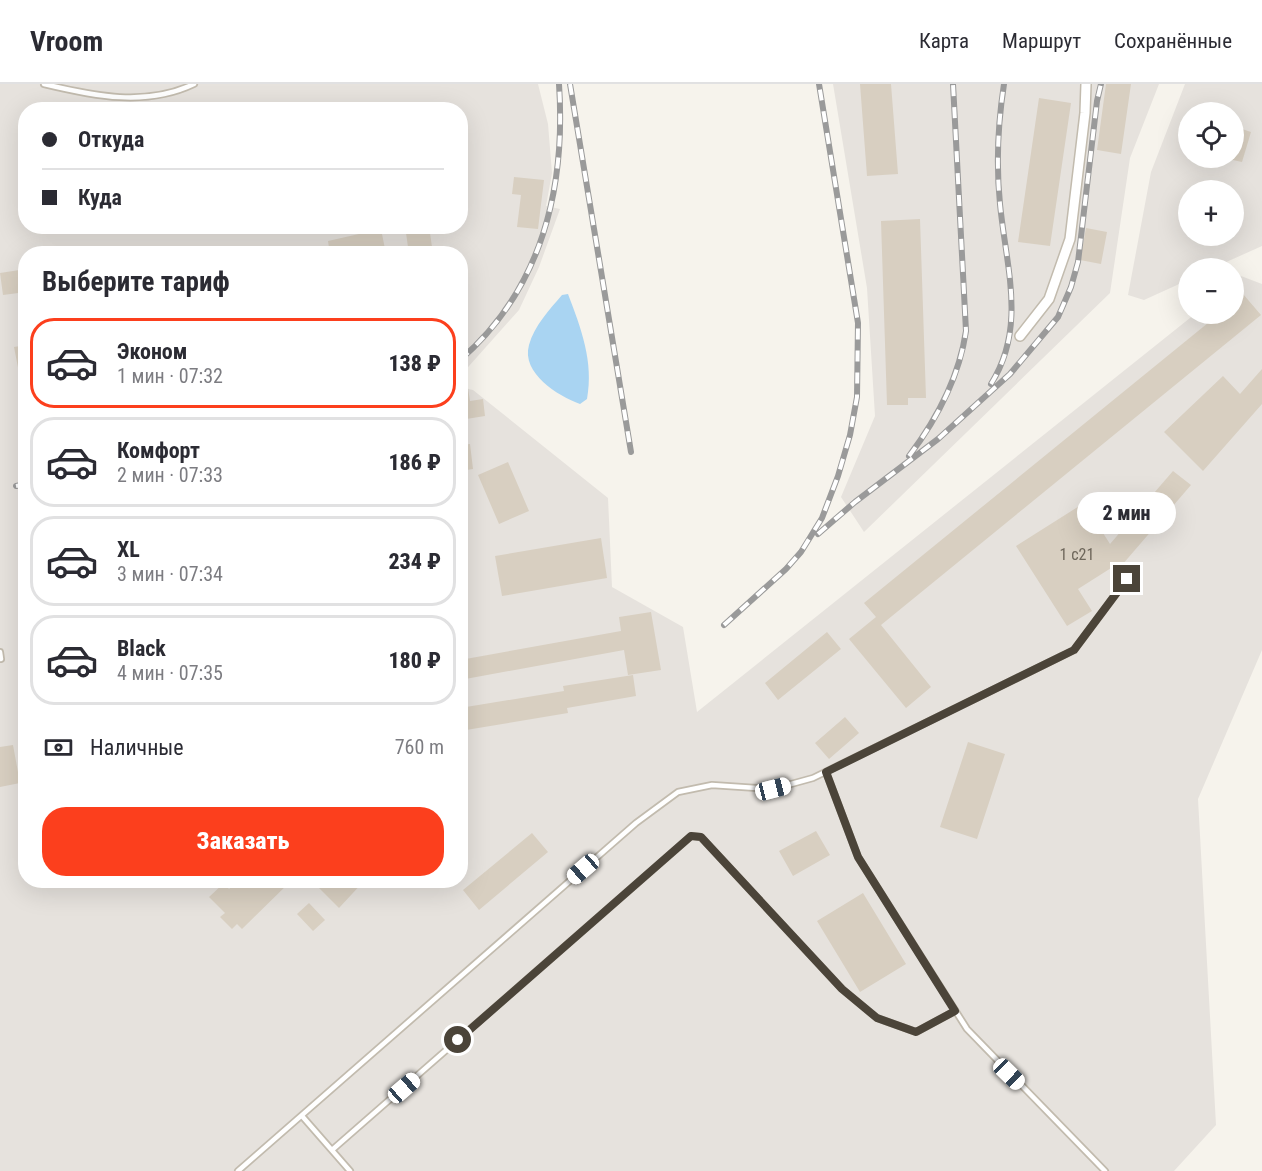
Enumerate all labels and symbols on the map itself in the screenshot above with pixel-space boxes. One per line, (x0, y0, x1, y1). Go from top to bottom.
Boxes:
callout: 2 мин (1078, 492, 1176, 534)
house number: 1 с21 (1060, 545, 1094, 564)
route end (1113, 565, 1140, 592)
car (753, 776, 793, 802)
car (564, 850, 602, 888)
route start (444, 1026, 471, 1053)
car (990, 1055, 1028, 1093)
car (385, 1069, 423, 1107)

